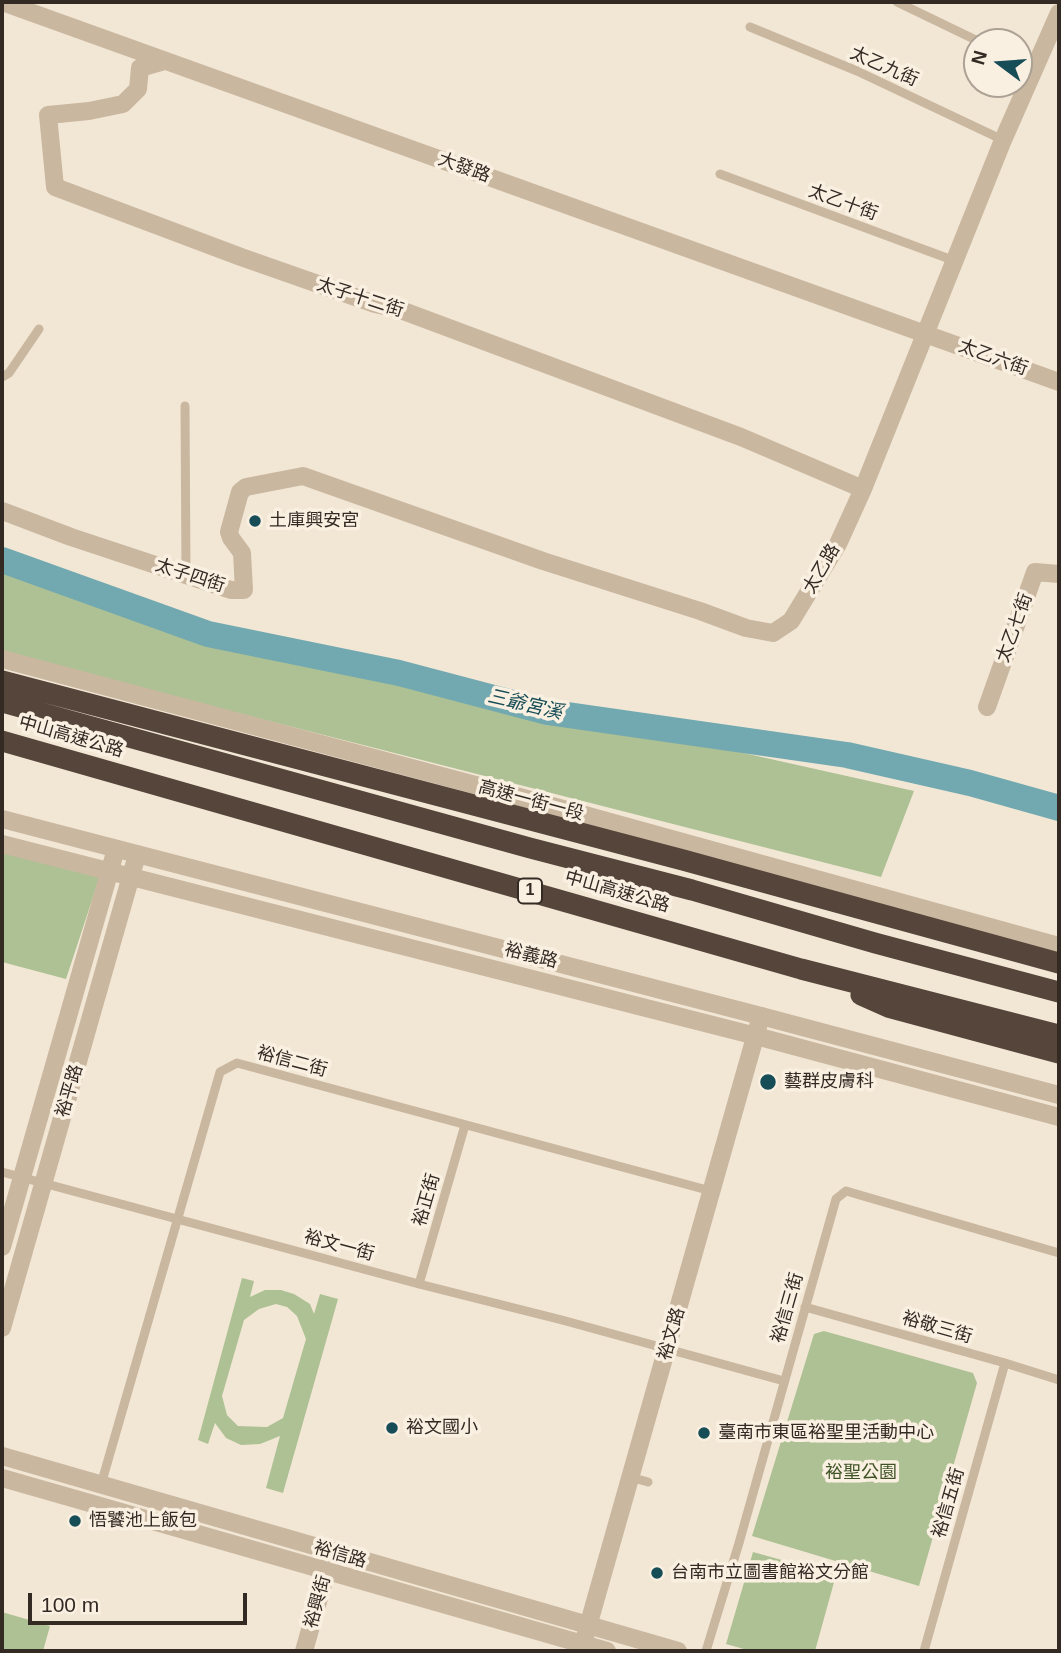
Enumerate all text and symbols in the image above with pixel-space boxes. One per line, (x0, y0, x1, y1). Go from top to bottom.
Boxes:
north arrow (963, 28, 1033, 98)
street label: 太乙九街 (847, 42, 921, 92)
text: N (967, 48, 991, 67)
street label: 大發路 (435, 149, 493, 187)
street label: 太乙十街 (805, 181, 881, 225)
street label: 太子十二街 (314, 274, 406, 322)
street label: 太乙六街 (955, 336, 1031, 380)
place label: 土庫興安宮 (269, 510, 359, 532)
marker: 土庫興安宮 (247, 513, 263, 529)
street label: 太乙路 (799, 540, 845, 598)
street label: 太子四街 (152, 555, 228, 597)
street label: 太乙七街 (993, 590, 1037, 666)
water label: 三爺宮溪 (485, 685, 565, 725)
street label: 中山高速公路 (16, 712, 126, 762)
street label: 高速一街一段 (476, 777, 586, 825)
street label: 中山高速公路 (562, 867, 672, 917)
road number: 1 (518, 878, 542, 904)
street label: 裕義路 (502, 939, 560, 973)
street label: 裕信二街 (254, 1042, 330, 1082)
street label: 裕平路 (52, 1062, 88, 1120)
place label: 藝群皮膚科 (784, 1071, 874, 1093)
marker: 藝群皮膚科 (758, 1072, 778, 1092)
street label: 裕正街 (409, 1171, 445, 1229)
street label: 裕文一街 (301, 1226, 377, 1266)
street label: 裕信三街 (768, 1270, 808, 1346)
street label: 裕文路 (654, 1305, 690, 1363)
street label: 裕敬三街 (899, 1308, 975, 1348)
place label: 裕文國小 (406, 1417, 478, 1439)
marker: 裕文國小 (384, 1420, 400, 1436)
place label: 臺南市東區裕聖里活動中心 (718, 1422, 934, 1444)
marker: 臺南市東區裕聖里活動中心 (696, 1425, 712, 1441)
park label: 裕聖公園 (825, 1462, 897, 1484)
street label: 裕信五街 (929, 1465, 969, 1541)
place label: 悟饕池上飯包 (89, 1510, 197, 1532)
marker: 悟饕池上飯包 (67, 1513, 83, 1529)
street label: 裕信路 (311, 1537, 369, 1573)
place label: 台南市立圖書館裕文分館 (671, 1562, 869, 1584)
marker: 台南市立圖書館裕文分館 (649, 1565, 665, 1581)
street label: 裕興街 (301, 1573, 335, 1631)
scale bar (32, 1580, 250, 1624)
text: 100 m (41, 1593, 99, 1616)

